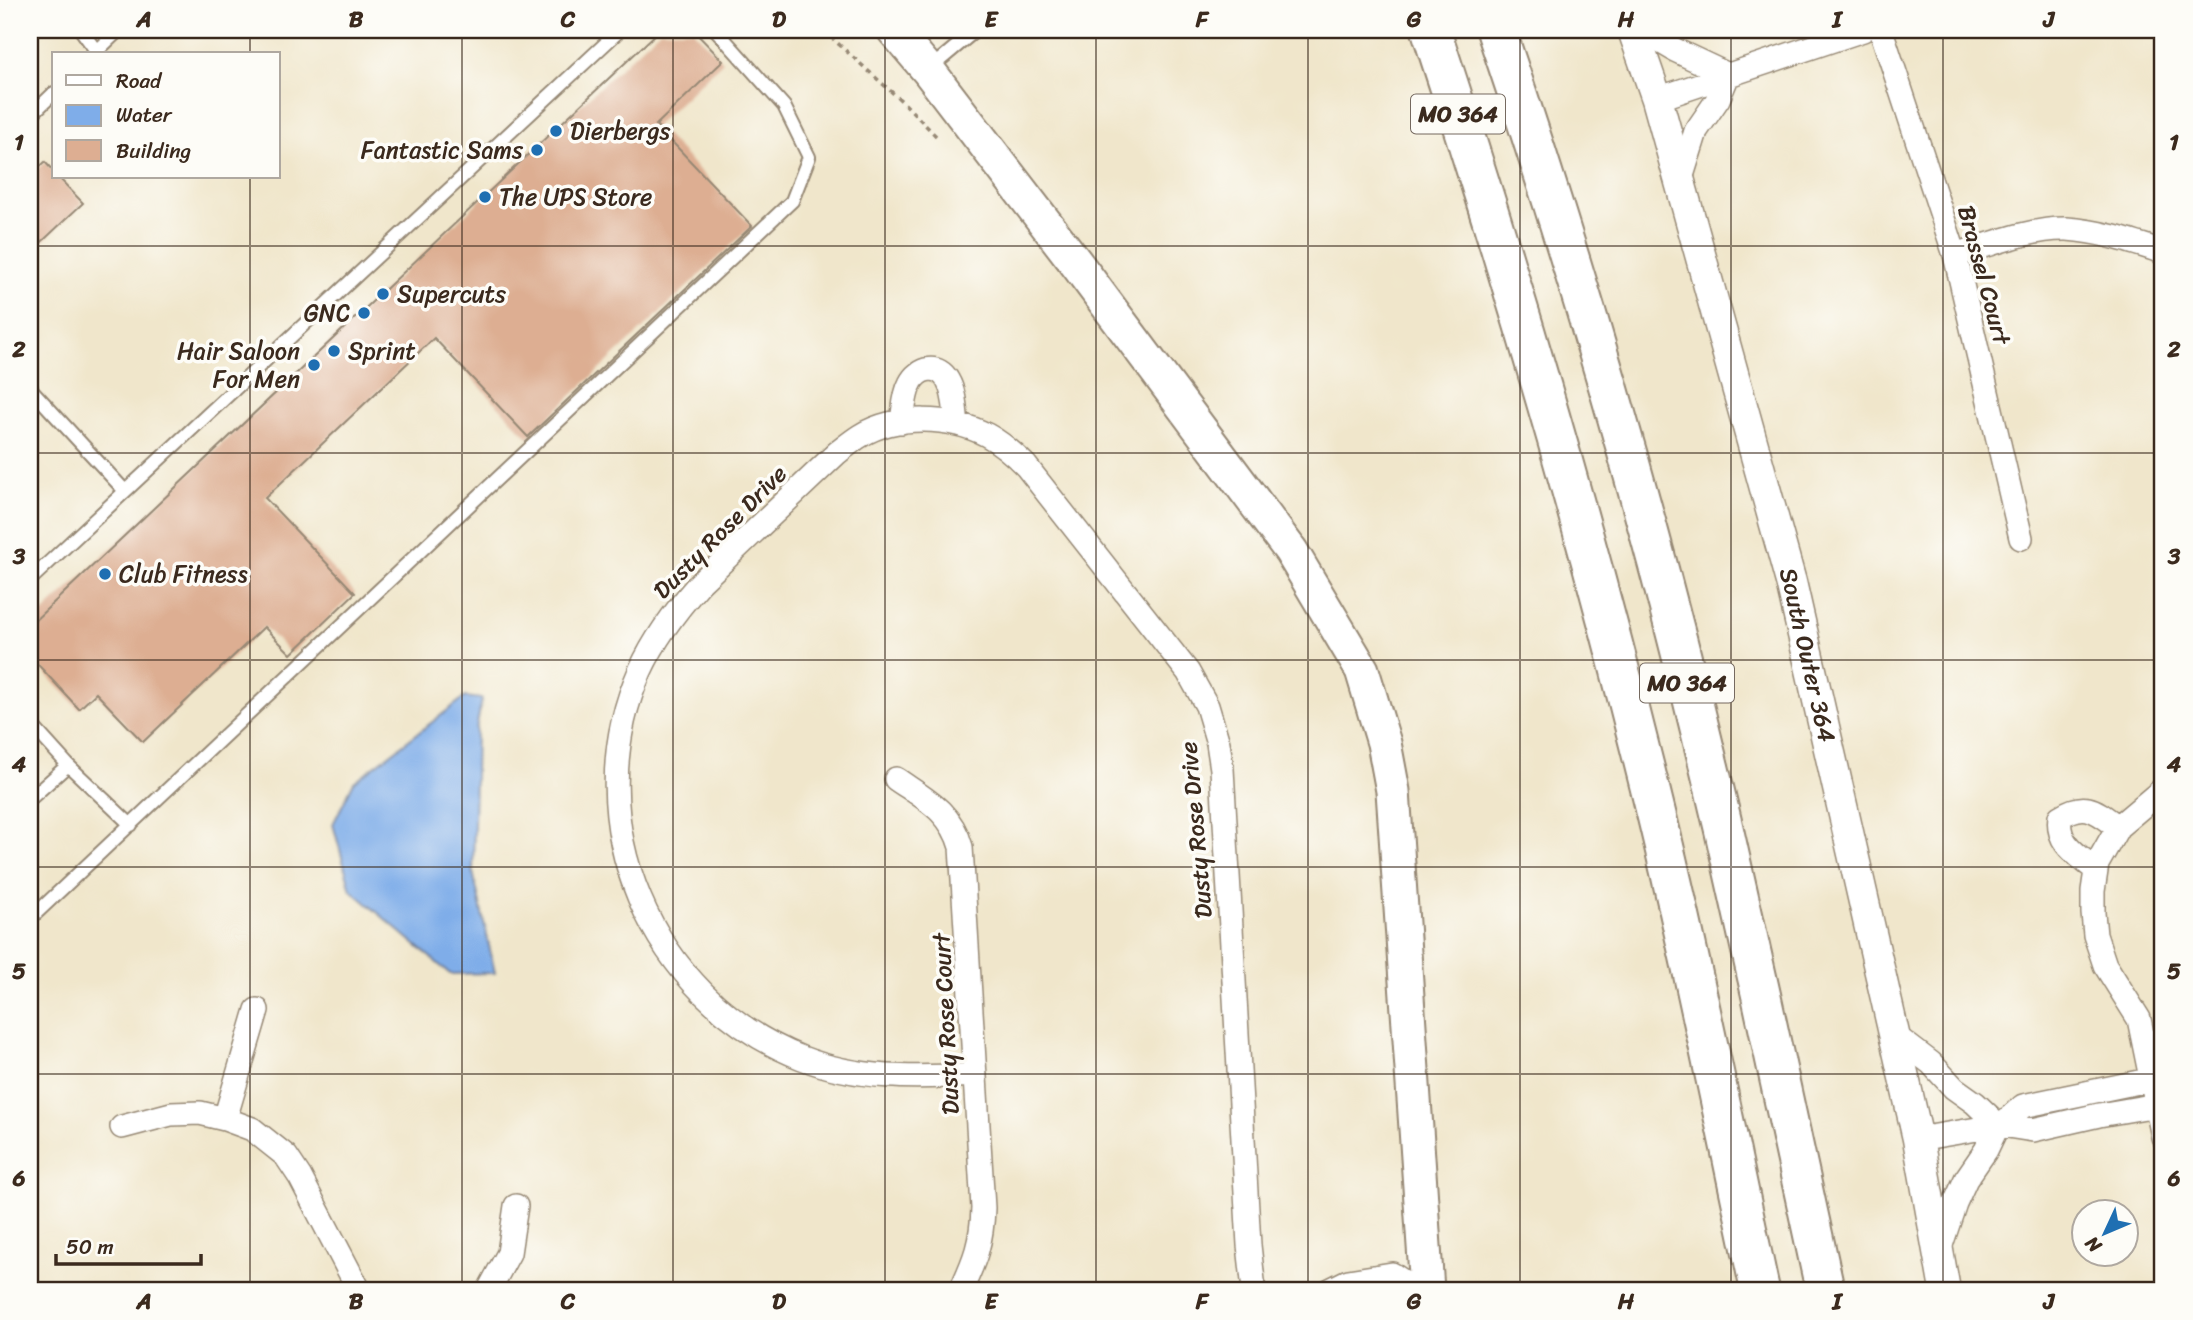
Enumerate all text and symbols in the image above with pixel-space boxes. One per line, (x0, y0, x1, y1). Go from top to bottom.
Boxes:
text: A (135, 0, 152, 40)
text: B (349, 0, 364, 40)
text: C (560, 0, 576, 40)
text: D (772, 0, 787, 40)
text: E (985, 0, 1000, 40)
text: F (1195, 0, 1210, 40)
text: G (1406, 0, 1422, 40)
text: H (1617, 0, 1635, 40)
text: I (1831, 0, 1843, 40)
text: J (2042, 0, 2056, 40)
legend (52, 52, 280, 178)
text: Road (116, 62, 163, 100)
road number: MO 364 (1411, 94, 1505, 134)
text: Water (116, 96, 173, 134)
place label: Dierbergs (570, 110, 671, 152)
text: 1 (14, 122, 24, 163)
text: 1 (2169, 122, 2179, 163)
marker: Dierbergs (548, 123, 564, 139)
place label: Fantastic Sams (361, 129, 524, 171)
text: Building (116, 132, 192, 170)
marker: Fantastic Sams (529, 142, 545, 158)
place label: The UPS Store (499, 176, 652, 218)
marker: The UPS Store (477, 189, 493, 205)
street label: Brassel Court (1945, 201, 2023, 351)
place label: Supercuts (397, 273, 506, 315)
marker: Supercuts (375, 286, 391, 302)
place label: GNC (304, 292, 350, 334)
marker: GNC (356, 305, 372, 321)
text: 2 (11, 329, 26, 370)
text: 2 (2166, 329, 2181, 370)
place label: Hair Saloon For Men (177, 330, 300, 400)
place label: Sprint (348, 330, 416, 372)
marker: Sprint (326, 343, 342, 359)
marker: Hair Saloon For Men (306, 357, 322, 373)
street label: Dusty Rose Drive (642, 454, 798, 610)
text: 3 (12, 536, 26, 577)
text: 3 (2167, 536, 2181, 577)
place label: Club Fitness (119, 553, 248, 595)
street label: South Outer 364 (1767, 563, 1848, 746)
marker: Club Fitness (97, 566, 113, 582)
road number: MO 364 (1640, 664, 1734, 702)
street label: Dusty Rose Drive (1167, 740, 1225, 920)
text: 4 (11, 744, 27, 785)
text: 4 (2166, 744, 2182, 785)
street label: Dusty Rose Court (920, 931, 972, 1116)
text: 5 (12, 951, 26, 992)
text: 5 (2167, 951, 2181, 992)
text: 6 (11, 1158, 26, 1199)
text: 6 (2166, 1158, 2181, 1199)
north arrow (2070, 1198, 2140, 1268)
scale bar (56, 1222, 201, 1266)
text: 50 m (66, 1228, 114, 1266)
text: N (2076, 1228, 2110, 1261)
text: A (135, 1281, 152, 1320)
text: B (349, 1281, 364, 1320)
text: C (560, 1281, 576, 1320)
text: D (772, 1281, 787, 1320)
text: E (985, 1281, 1000, 1320)
text: F (1195, 1281, 1210, 1320)
text: G (1406, 1281, 1422, 1320)
text: H (1617, 1281, 1635, 1320)
text: I (1831, 1281, 1843, 1320)
text: J (2042, 1281, 2056, 1320)

